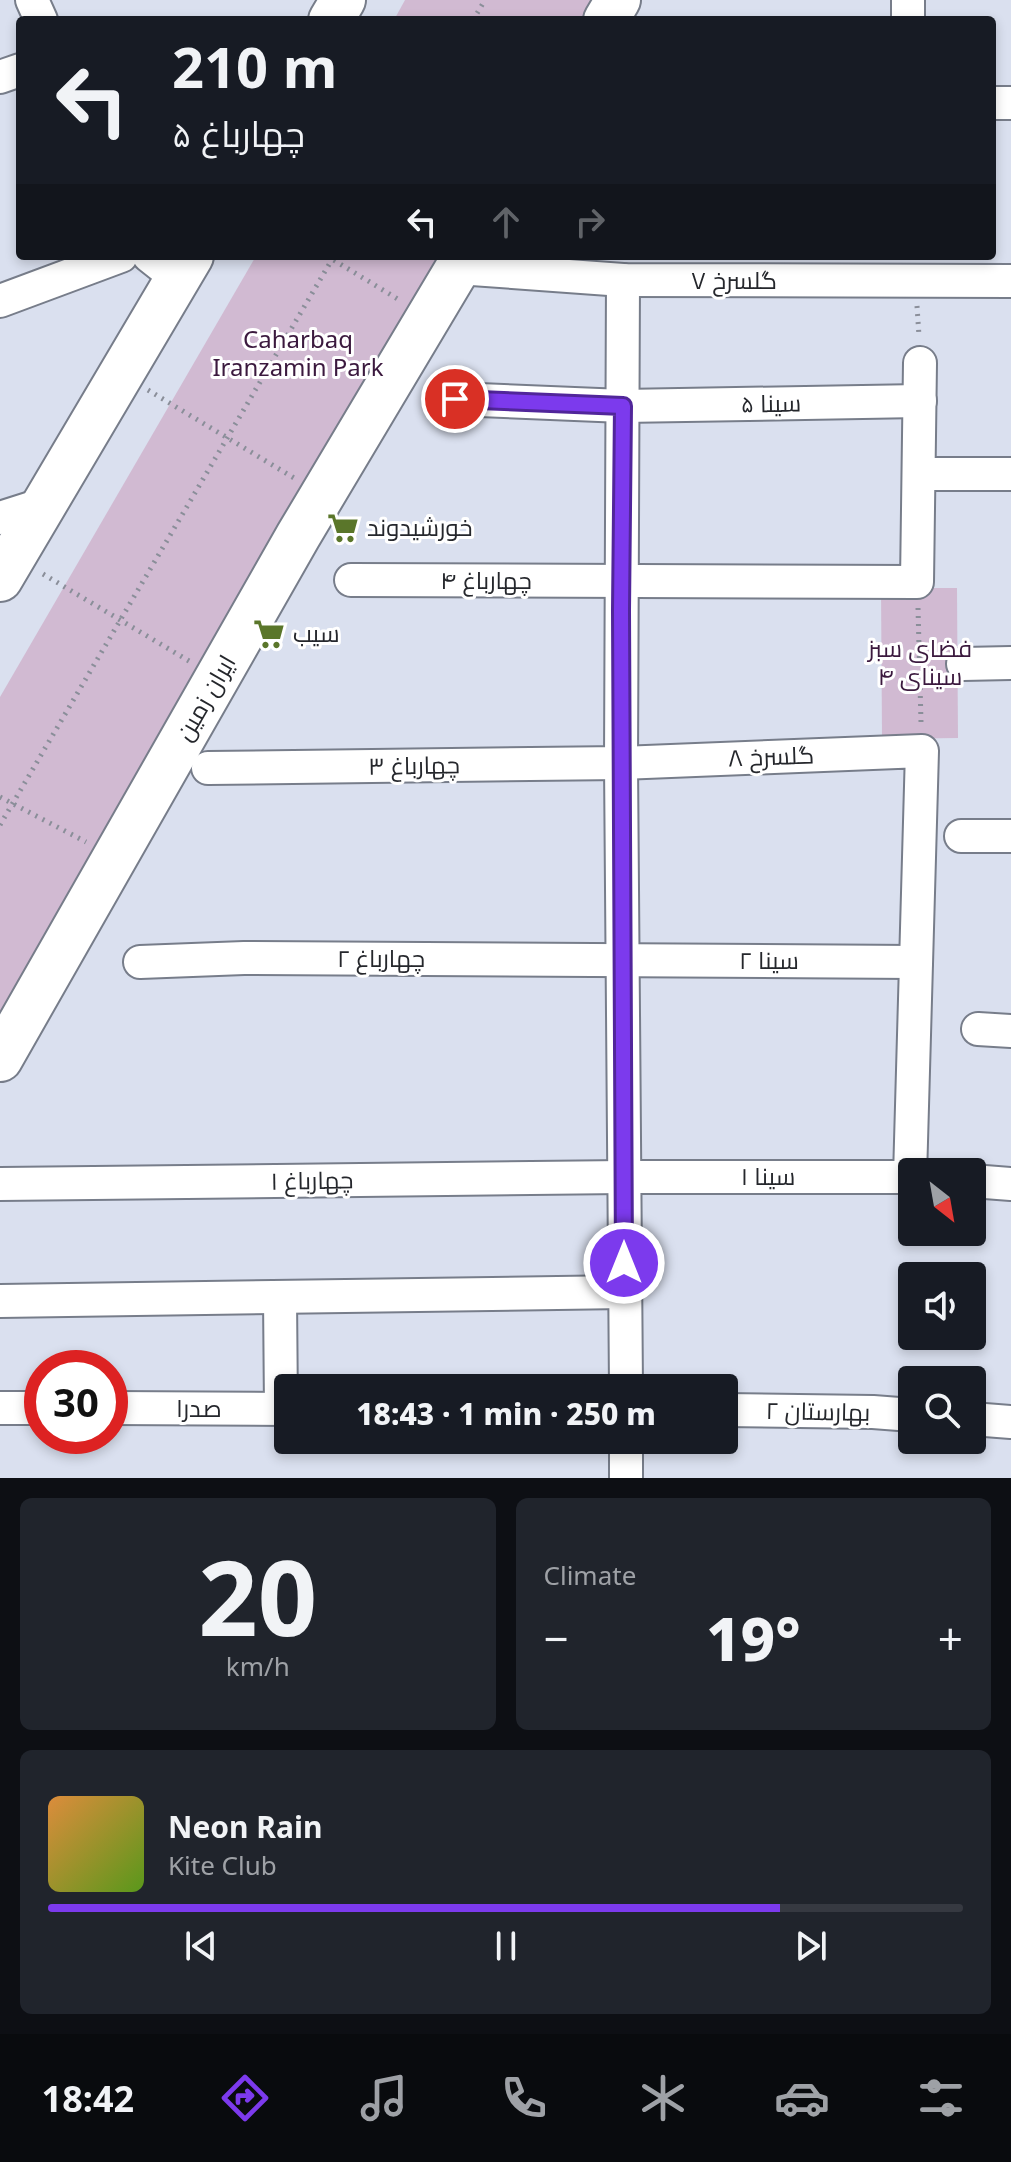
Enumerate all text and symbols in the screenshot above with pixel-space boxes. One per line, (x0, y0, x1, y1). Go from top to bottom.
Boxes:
text: 210 m (172, 28, 337, 104)
icon: left (40, 48, 144, 152)
text: چهارباغ ۵ (172, 109, 305, 158)
icon: left (400, 200, 444, 244)
icon: ahead (484, 200, 528, 244)
icon: right (568, 200, 612, 244)
street label: گلسرخ ۷ (691, 263, 777, 297)
park label: Caharbaq Iranzamin Park (212, 322, 384, 383)
pin (421, 365, 489, 433)
icon: arrive (433, 377, 477, 421)
street label: سینا ۵ (740, 385, 801, 420)
place label: خورشیدوند (367, 510, 473, 543)
supermarket icon: خورشیدوند (326, 511, 360, 545)
street label: چهارباغ ۴ (440, 563, 532, 597)
place label: سیب (293, 616, 340, 649)
supermarket icon: سیب (252, 617, 286, 651)
park label: فضای سبز سینای ۴ (866, 631, 972, 692)
street label: ایران زمین (167, 648, 243, 746)
street label: گلسرخ ۸ (727, 738, 815, 774)
street label: چهارباغ ۳ (368, 747, 460, 783)
street label: چهارباغ ۲ (337, 941, 425, 975)
street label: سینا ۲ (739, 943, 799, 976)
north arrow (898, 1158, 986, 1246)
map controls (898, 1158, 986, 1454)
street label: سینا ۱ (741, 1159, 795, 1192)
street label: چهارباغ ۱ (270, 1162, 354, 1198)
position arrow (582, 1221, 666, 1305)
button: sound (898, 1262, 986, 1350)
speed limit sign: 30 (24, 1350, 128, 1454)
button: search (898, 1366, 986, 1454)
street label: صدرا (176, 1391, 222, 1424)
text: 18:43 · 1 min · 250 m (356, 1393, 656, 1434)
street label: بهارستان ۲ (765, 1393, 871, 1428)
text: 20 (198, 1525, 317, 1666)
text: Climate (544, 1557, 636, 1593)
text: 19° (706, 1597, 801, 1679)
text: − (544, 1608, 569, 1668)
text: + (938, 1608, 963, 1668)
text: km/h (226, 1648, 290, 1684)
text: Neon Rain (168, 1806, 322, 1847)
text: Kite Club (168, 1847, 277, 1883)
icon: previous (179, 1924, 223, 1968)
icon: pause (484, 1924, 528, 1968)
icon: next (789, 1924, 833, 1968)
icon: directions (217, 2070, 273, 2126)
icon: music (356, 2070, 412, 2126)
icon: phone (496, 2070, 552, 2126)
icon: climate (635, 2070, 691, 2126)
icon: car (774, 2070, 830, 2126)
icon: filters (913, 2070, 969, 2126)
text: 18:42 (42, 2074, 134, 2123)

